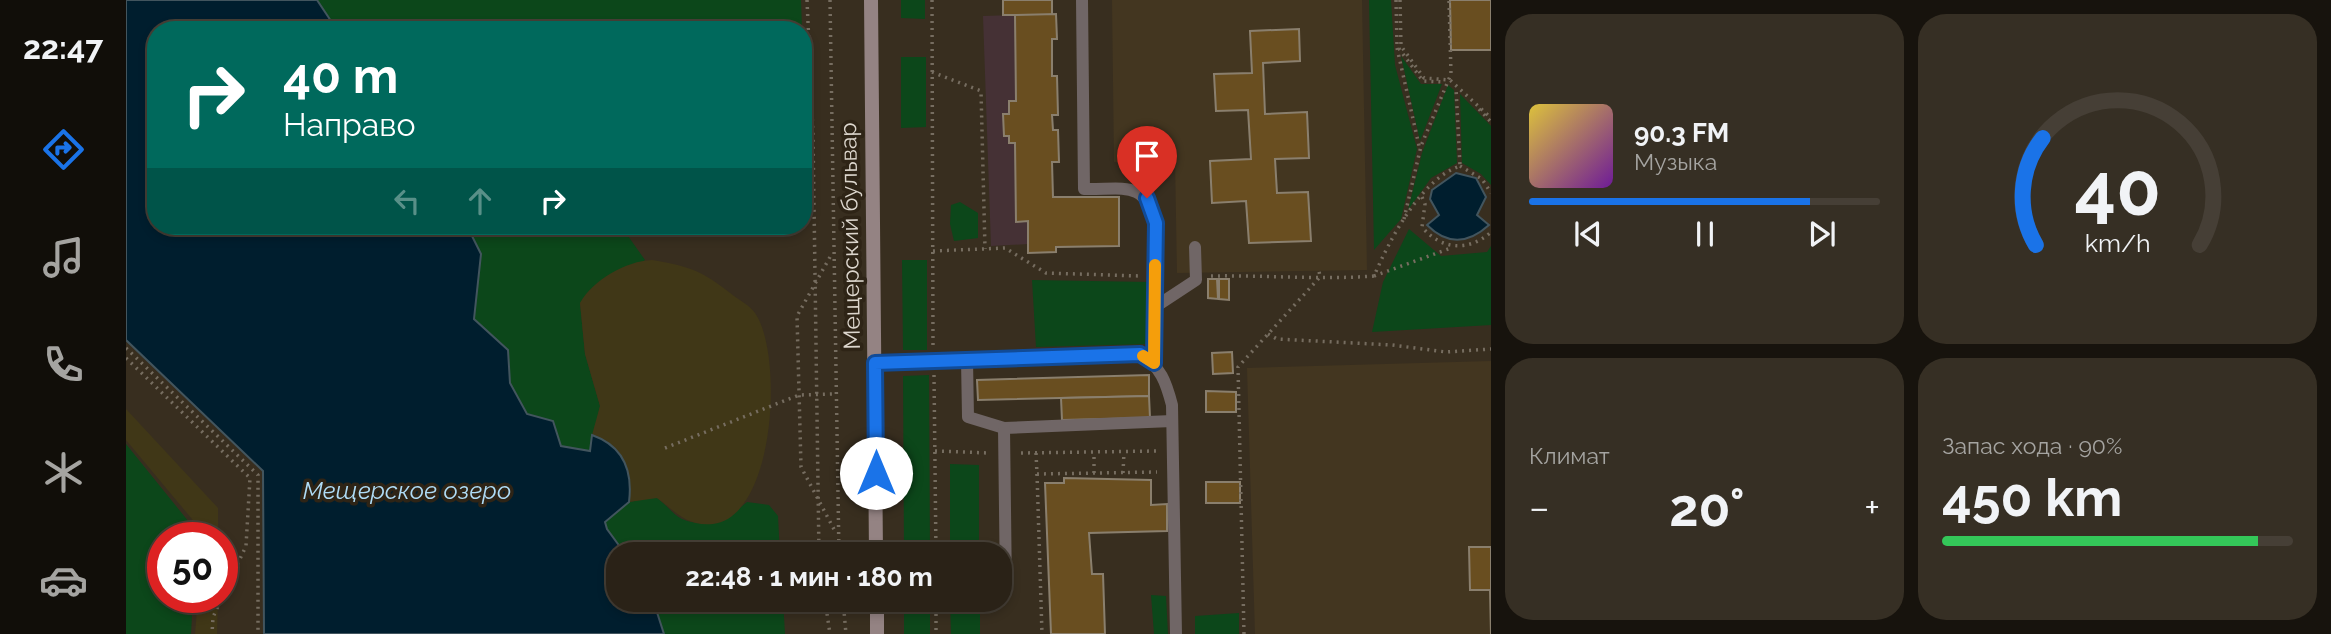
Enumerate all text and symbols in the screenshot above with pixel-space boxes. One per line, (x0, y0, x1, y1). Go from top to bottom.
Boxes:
text: 22:47 (23, 29, 103, 66)
text: 40 m (283, 47, 398, 104)
icon: right (168, 49, 259, 140)
text: Направо (283, 106, 415, 143)
text: 90.3 FM (1634, 118, 1729, 148)
street label: Мещерский бульвар (834, 122, 865, 350)
icon: directions (39, 125, 88, 174)
pin (1117, 126, 1177, 198)
icon: arrive (1128, 137, 1166, 175)
text: 40 (2074, 147, 2161, 232)
text: Музыка (1634, 148, 1717, 175)
icon: left (388, 182, 426, 220)
icon: ahead (461, 182, 499, 220)
icon: right (534, 182, 572, 220)
icon: previous (1569, 215, 1607, 253)
icon: pause (1686, 215, 1724, 253)
icon: next (1803, 215, 1841, 253)
text: km/h (2085, 228, 2150, 258)
icon: music (39, 233, 88, 282)
icon: phone (39, 340, 88, 389)
text: Запас хода · 90% (1942, 432, 2122, 459)
position arrow (839, 436, 913, 510)
text: Климат (1529, 442, 1610, 469)
icon: climate (39, 448, 88, 497)
text: 450 km (1942, 467, 2122, 528)
water label: Мещерское озеро (303, 476, 511, 505)
text: 20° (1669, 477, 1745, 538)
text: − (1529, 485, 1549, 530)
text: + (1864, 485, 1880, 530)
speed limit sign: 50 (147, 522, 238, 613)
icon: car (39, 556, 88, 605)
text: 22:48 · 1 мин · 180 m (685, 562, 933, 592)

